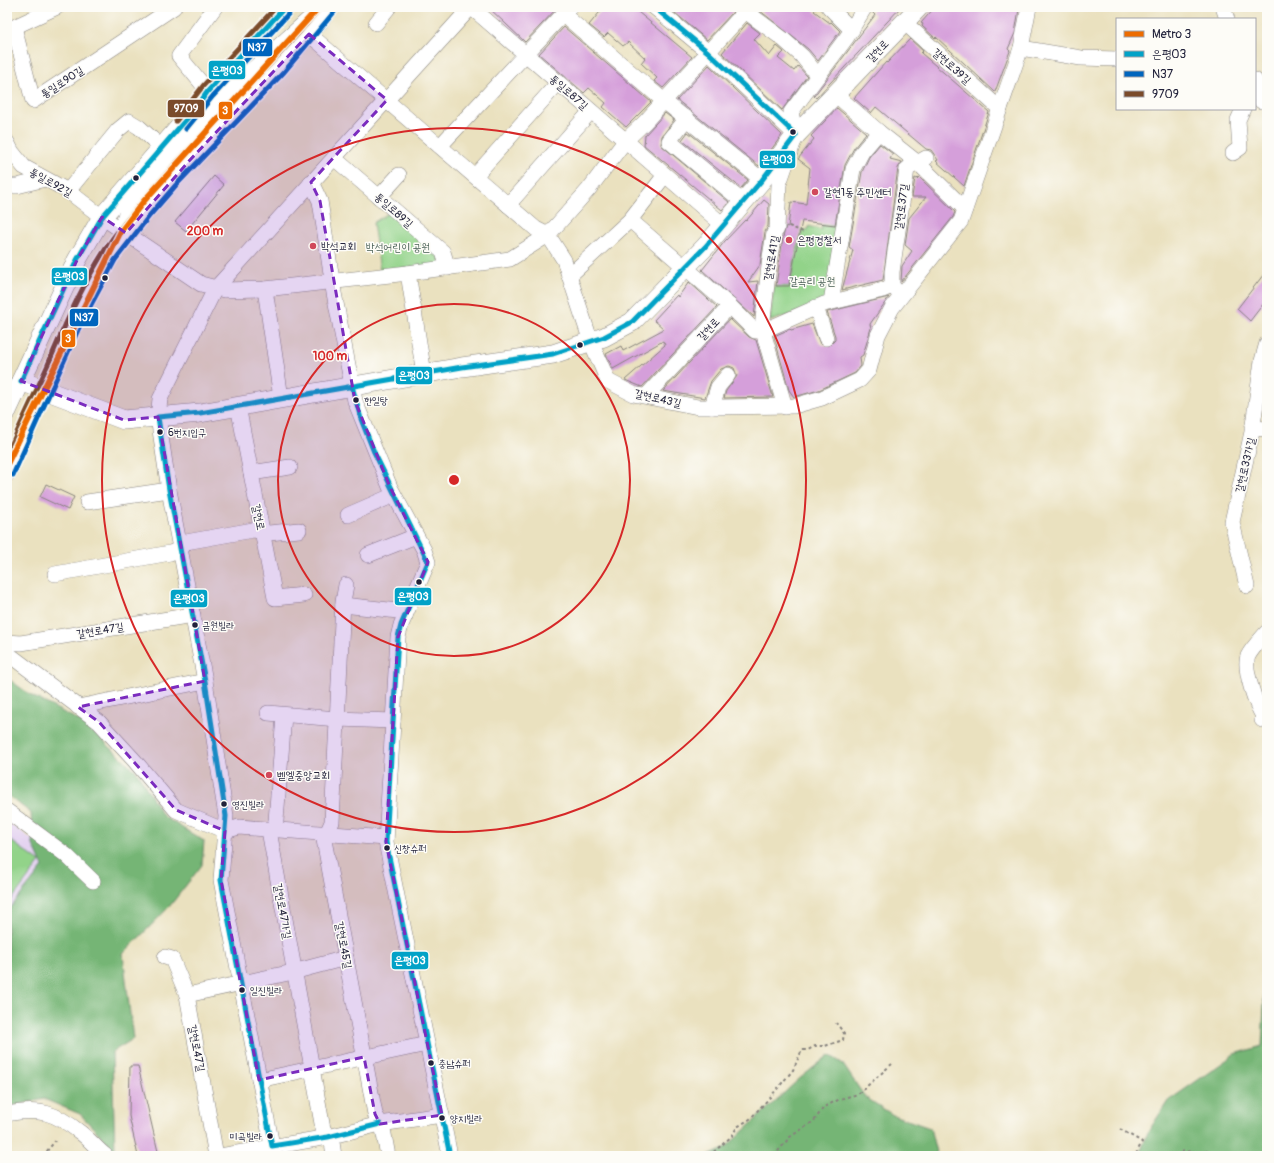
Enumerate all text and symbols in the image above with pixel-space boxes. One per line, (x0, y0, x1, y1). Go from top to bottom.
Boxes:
legend (1116, 18, 1256, 110)
text: Metro 3 (1152, 27, 1191, 42)
street label: 갈현로 (863, 37, 891, 65)
line badge: N37 (242, 38, 273, 57)
text: N37 (247, 41, 267, 54)
street label: 갈현로39길 (930, 46, 974, 87)
text: 은평03 (1152, 47, 1187, 62)
line badge: 은평03 (208, 60, 246, 80)
street label: 통일로90길 (38, 64, 86, 101)
text: 은평03 (211, 64, 243, 77)
text: N37 (1152, 67, 1174, 82)
street label: 통일로87길 (547, 72, 591, 113)
text: 9709 (1152, 87, 1179, 102)
line badge: 9709 (167, 99, 205, 118)
line badge: 3 (218, 101, 233, 120)
text: 9709 (174, 102, 199, 115)
text: 3 (222, 104, 228, 117)
unlabelled marker (788, 127, 798, 137)
line badge: 은평03 (759, 150, 796, 169)
text: 은평03 (761, 153, 793, 166)
street label: 통일로92길 (27, 165, 75, 200)
unlabelled marker (131, 173, 141, 183)
street label: 갈현로37길 (892, 183, 911, 231)
place label: 갈현1동 주민센터 (823, 186, 892, 199)
marker: 갈현1동 주민센터 (810, 187, 820, 197)
street label: 통일로89길 (372, 190, 416, 231)
text: 200 m (187, 224, 224, 239)
street label: 갈현로41길 (761, 234, 782, 282)
place label: 은평경찰서 (797, 234, 841, 247)
marker: 은평경찰서 (784, 235, 794, 245)
place label: 박석교회 (321, 240, 356, 253)
marker: 박석교회 (308, 241, 318, 251)
park label: 박석어린이 공원 (366, 241, 430, 254)
line badge: 은평03 (51, 267, 88, 286)
text: 은평03 (53, 270, 85, 283)
unlabelled marker (100, 273, 110, 283)
park label: 갈곡리 공원 (789, 275, 835, 288)
line badge: N37 (69, 308, 99, 327)
text: N37 (74, 311, 94, 324)
street label: 갈현로 (695, 315, 722, 343)
line badge: 3 (61, 329, 76, 348)
text: 3 (65, 332, 71, 345)
unlabelled marker (575, 340, 585, 350)
text: 100 m (313, 349, 348, 364)
line badge: 은평03 (395, 366, 433, 385)
text: 은평03 (398, 369, 430, 382)
street label: 갈현로43길 (633, 387, 683, 410)
marker: 한일탕 (351, 395, 361, 405)
place label: 한일탕 (364, 395, 388, 407)
marker: 6번지입구 (155, 427, 165, 437)
place label: 6번지입구 (168, 427, 206, 439)
street label: 갈현로33가길 (1233, 436, 1258, 494)
centre of rings (447, 473, 461, 487)
street label: 갈현로 (250, 503, 267, 532)
unlabelled marker (414, 577, 424, 587)
line badge: 은평03 (394, 587, 432, 606)
line badge: 은평03 (170, 589, 208, 608)
text: 은평03 (397, 590, 429, 603)
text: 은평03 (173, 592, 205, 605)
street label: 갈현로47길 (76, 620, 125, 641)
marker: 금원빌라 (190, 620, 200, 630)
place label: 금원빌라 (202, 620, 234, 632)
place label: 벧엘중앙교회 (277, 769, 330, 782)
marker: 벧엘중앙교회 (264, 770, 274, 780)
marker: 영진빌라 (219, 799, 229, 809)
place label: 영진빌라 (232, 799, 264, 811)
marker: 신창슈퍼 (382, 843, 392, 853)
place label: 신창슈퍼 (394, 843, 426, 855)
street label: 갈현로47가길 (271, 882, 294, 940)
street label: 갈현로45길 (333, 920, 354, 970)
line badge: 은평03 (391, 951, 429, 970)
text: 은평03 (394, 954, 426, 967)
marker: 일진빌라 (237, 985, 247, 995)
place label: 일진빌라 (250, 985, 282, 997)
street label: 갈현로47길 (186, 1023, 207, 1073)
marker: 충남슈퍼 (426, 1058, 436, 1068)
place label: 충남슈퍼 (438, 1058, 470, 1070)
marker: 양지빌라 (437, 1113, 447, 1123)
place label: 양지빌라 (450, 1113, 482, 1125)
place label: 미곡빌라 (230, 1131, 262, 1143)
marker: 미곡빌라 (265, 1131, 275, 1141)

